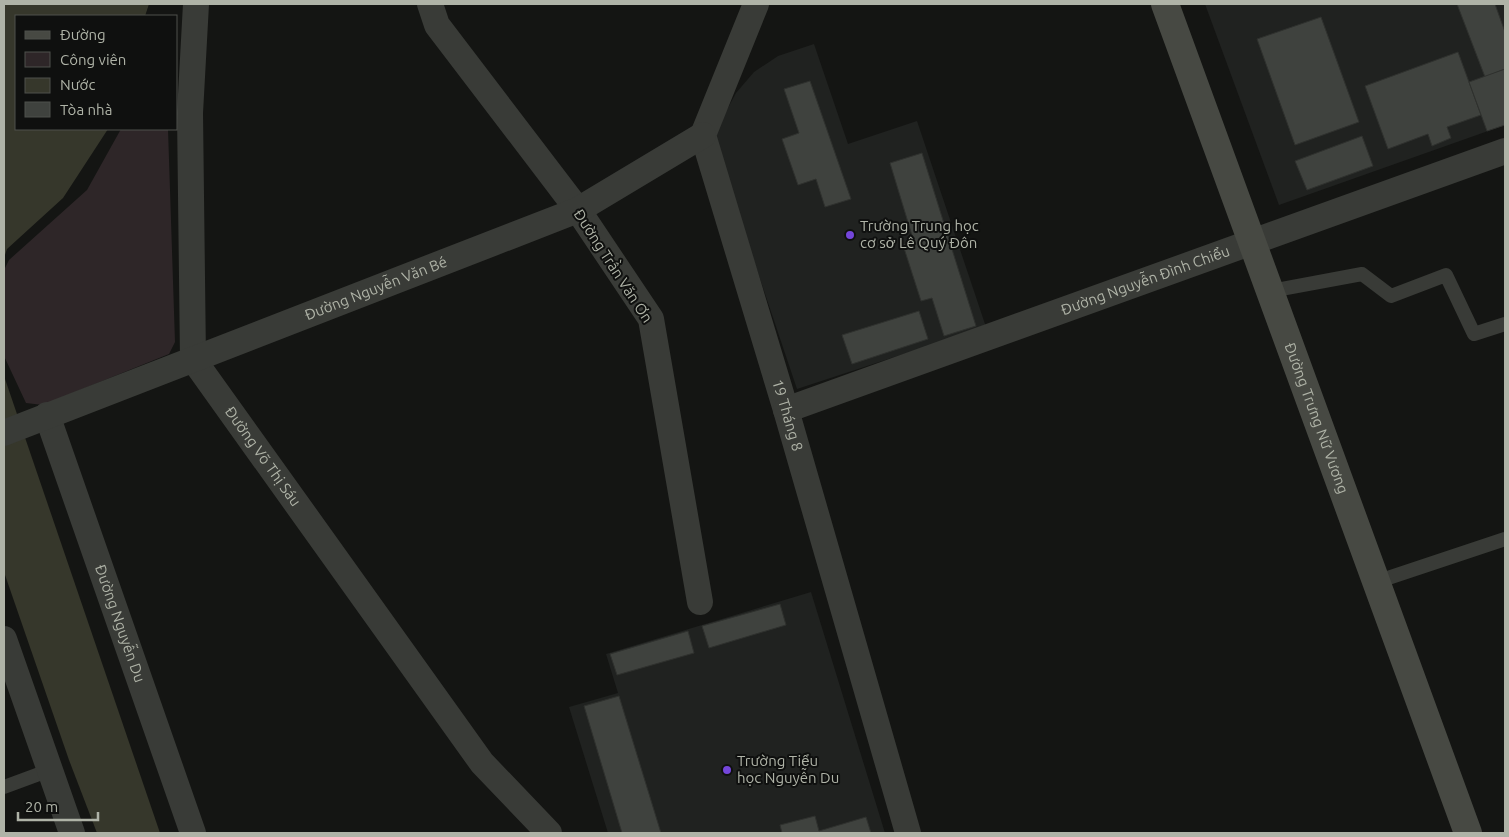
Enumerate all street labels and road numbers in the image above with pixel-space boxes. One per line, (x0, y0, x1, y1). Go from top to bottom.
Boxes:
street label: Đường Trần Văn Ơn (570, 205, 658, 325)
street label: Đường Nguyễn Đình Chiểu (1059, 242, 1232, 318)
street label: Đường Nguyễn Văn Bé (302, 253, 449, 323)
street label: Đường Trưng Nữ Vương (1282, 340, 1352, 496)
street label: 19 Tháng 8 (769, 377, 806, 453)
street label: Đường Võ Thị Sáu (222, 403, 305, 509)
street label: Đường Nguyễn Du (92, 562, 149, 685)

